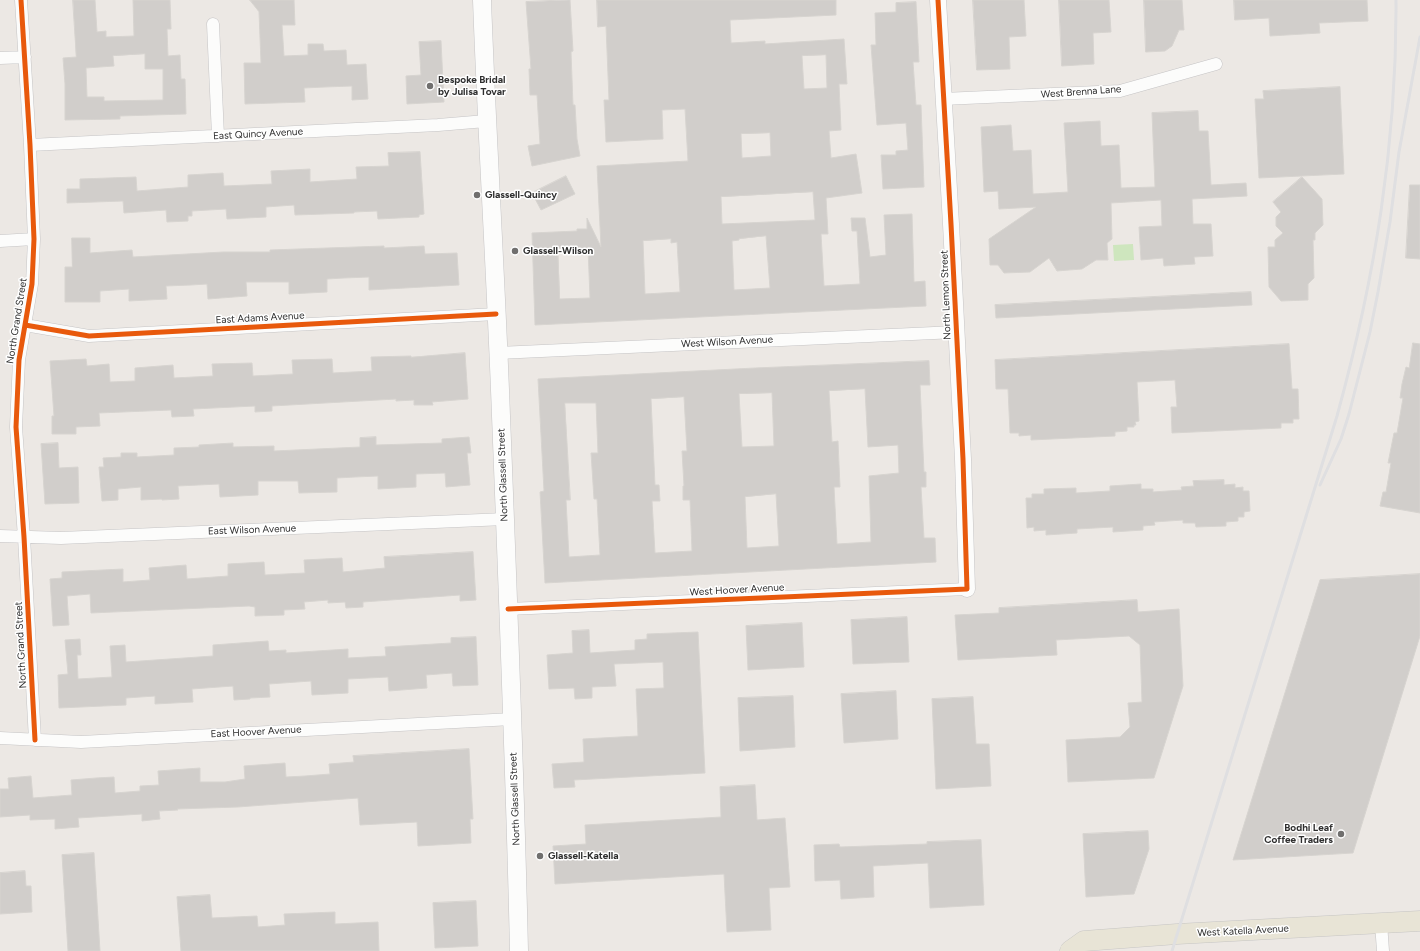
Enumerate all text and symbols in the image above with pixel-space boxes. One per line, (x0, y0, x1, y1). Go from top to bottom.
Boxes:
place label: Bespoke Bridal by Julisa Tovar (438, 74, 506, 98)
marker: Bespoke Bridal by Julisa Tovar (425, 81, 435, 91)
street label: West Brenna Lane (1040, 83, 1122, 101)
street label: East Quincy Avenue (213, 126, 303, 142)
place label: Glassell-Quincy (485, 189, 557, 201)
marker: Glassell-Quincy (472, 190, 482, 200)
place label: Glassell-Wilson (523, 245, 593, 257)
marker: Glassell-Wilson (510, 246, 520, 256)
street label: North Lemon Street (938, 250, 954, 340)
street label: North Grand Street (4, 277, 30, 365)
street label: East Adams Avenue (215, 310, 305, 326)
street label: West Wilson Avenue (681, 334, 773, 350)
street label: North Glassell Street (495, 428, 511, 522)
street label: East Wilson Avenue (208, 522, 296, 538)
street label: West Hoover Avenue (689, 582, 785, 598)
street label: North Grand Street (13, 601, 29, 689)
street label: East Hoover Avenue (210, 724, 302, 740)
street label: North Glassell Street (507, 752, 523, 846)
place label: Bodhi Leaf Coffee Traders (1264, 822, 1333, 846)
marker: Bodhi Leaf Coffee Traders (1336, 829, 1346, 839)
place label: Glassell-Katella (548, 850, 618, 862)
marker: Glassell-Katella (535, 851, 545, 861)
street label: West Katella Avenue (1197, 923, 1289, 939)

